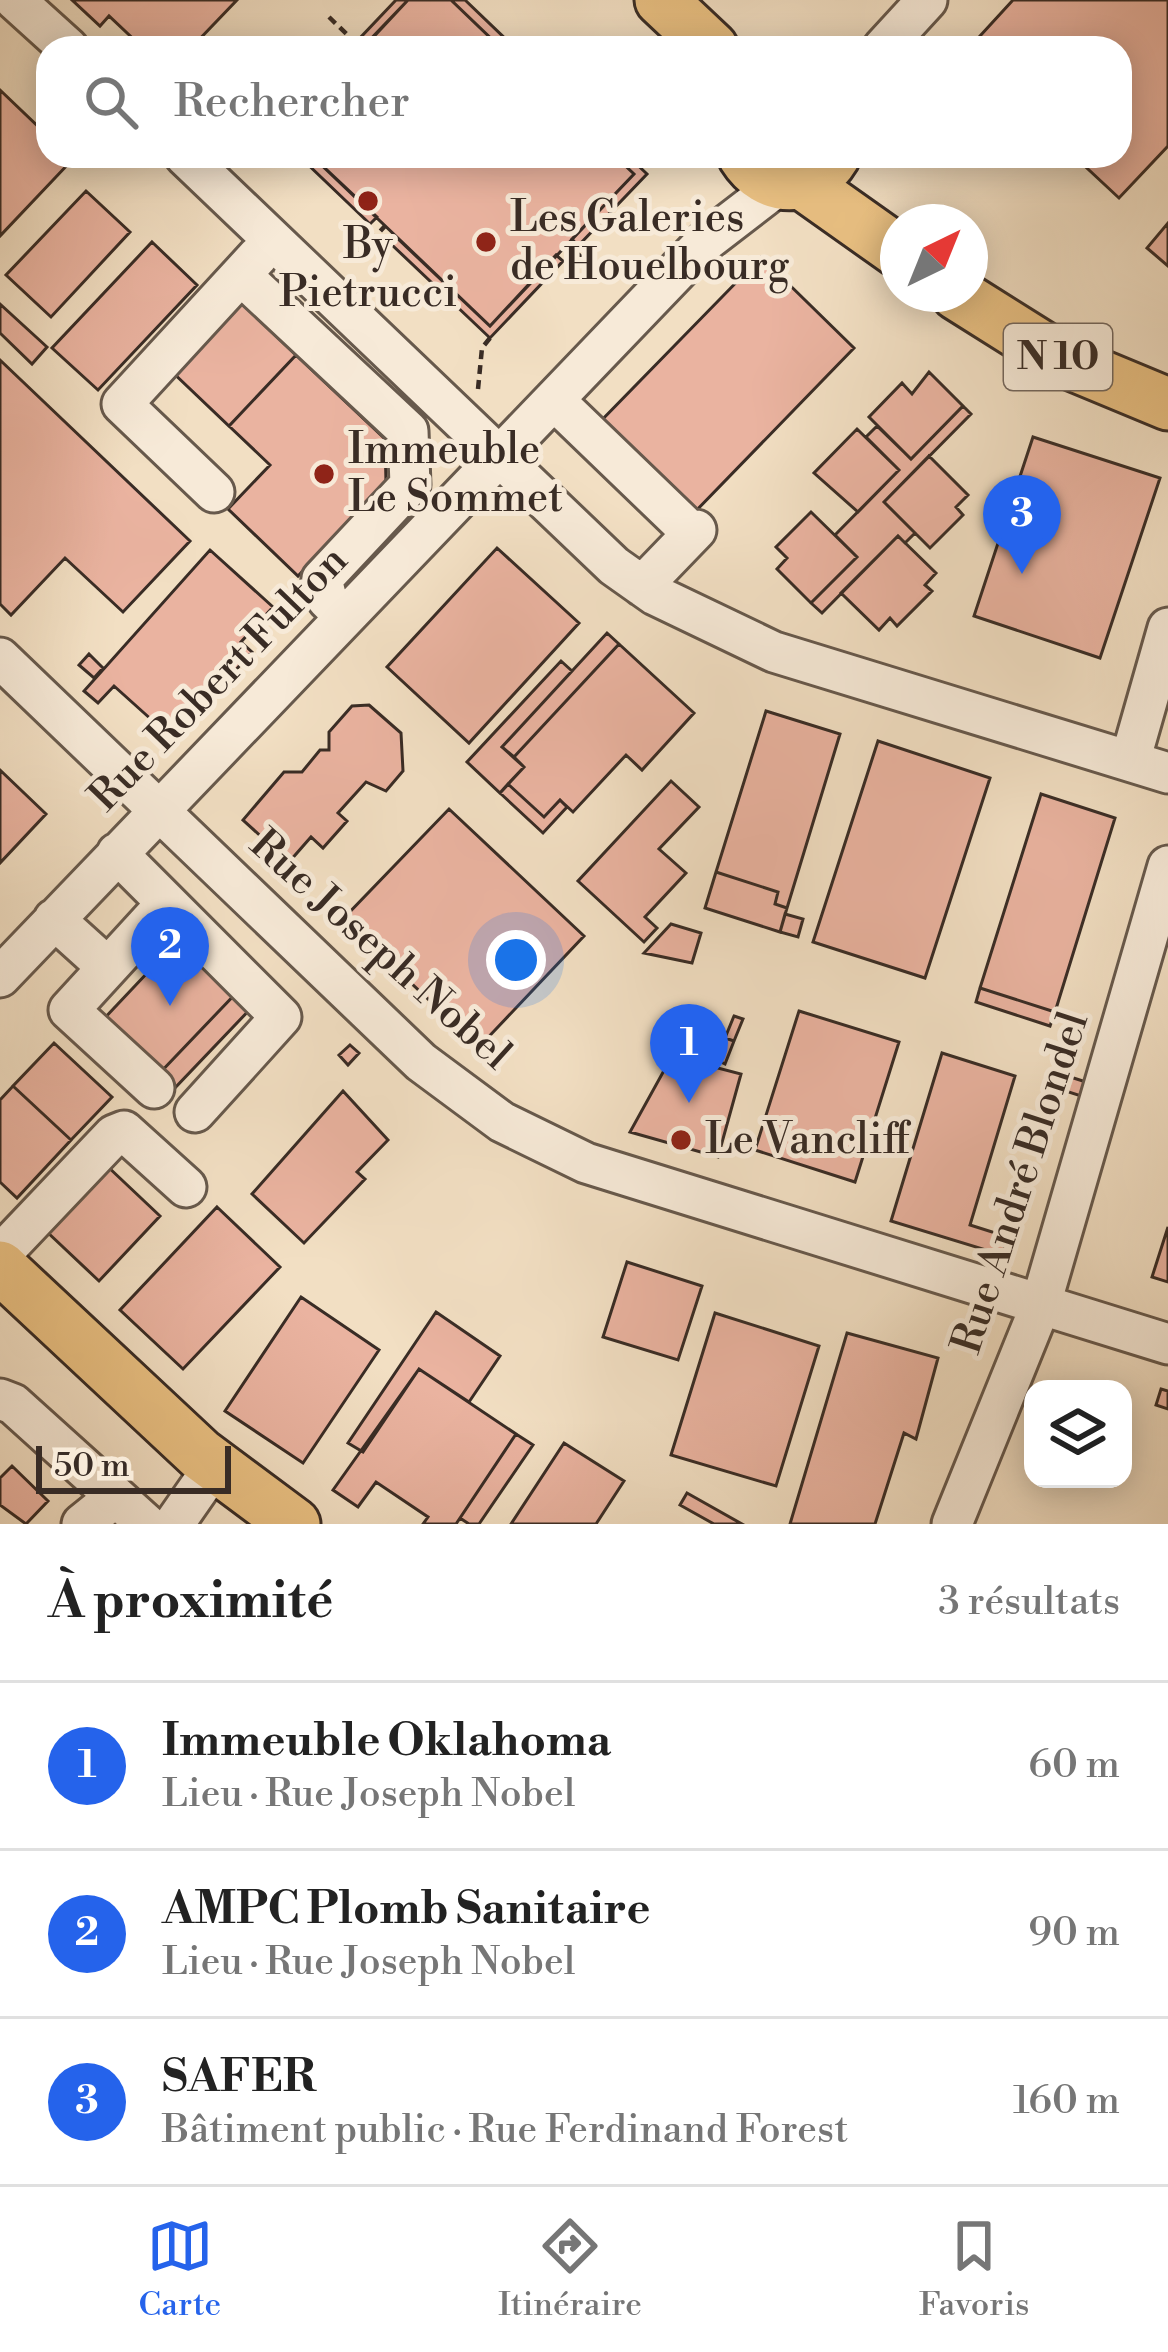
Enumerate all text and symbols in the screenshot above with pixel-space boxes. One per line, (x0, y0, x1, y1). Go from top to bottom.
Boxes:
search box (36, 36, 1132, 168)
icon: search (78, 69, 144, 135)
text: Rechercher (174, 74, 410, 131)
marker: By Pietrucci (355, 188, 381, 214)
place label: Les Galeries de Houelbourg (510, 192, 790, 294)
north arrow (880, 204, 988, 312)
place label: By Pietrucci (279, 219, 457, 320)
marker: Les Galeries de Houelbourg (473, 229, 499, 255)
road number: N 10 (1004, 324, 1112, 390)
place label: Immeuble Le Sommet (348, 424, 563, 525)
marker: Immeuble Le Sommet (311, 461, 337, 487)
pin: 3 (983, 475, 1061, 574)
street label: Rue Robert Fulton (78, 535, 360, 823)
street label: Rue Joseph Nobel (238, 819, 522, 1081)
pin: 2 (131, 907, 209, 1006)
your location (486, 930, 546, 990)
pin: 1 (650, 1004, 728, 1103)
street label: Rue André Blondel (941, 1005, 1101, 1361)
place label: Le Vancliff (705, 1114, 912, 1167)
marker: Le Vancliff (668, 1127, 694, 1153)
map controls (1024, 1380, 1132, 1488)
button: layers (1024, 1380, 1132, 1488)
scale bar (36, 1440, 231, 1493)
text: 50 m (54, 1446, 130, 1487)
text: À proximité (48, 1570, 333, 1634)
text: 3 résultats (938, 1578, 1120, 1627)
text: Immeuble Oklahoma (162, 1713, 611, 1770)
text: 1 (78, 1741, 96, 1790)
text: 60 m (1028, 1741, 1120, 1790)
text: Lieu · Rue Joseph Nobel (162, 1770, 575, 1819)
text: AMPC Plomb Sanitaire (162, 1881, 650, 1938)
text: 2 (75, 1909, 99, 1958)
text: 90 m (1028, 1909, 1120, 1958)
text: Lieu · Rue Joseph Nobel (162, 1938, 575, 1987)
text: SAFER (162, 2049, 316, 2106)
text: 3 (75, 2077, 99, 2126)
text: 160 m (1013, 2077, 1120, 2126)
text: Bâtiment public · Rue Ferdinand Forest (162, 2106, 848, 2155)
tab: Carte (139, 2213, 221, 2326)
tab: Itinéraire (498, 2213, 642, 2326)
tab: Favoris (919, 2213, 1029, 2326)

